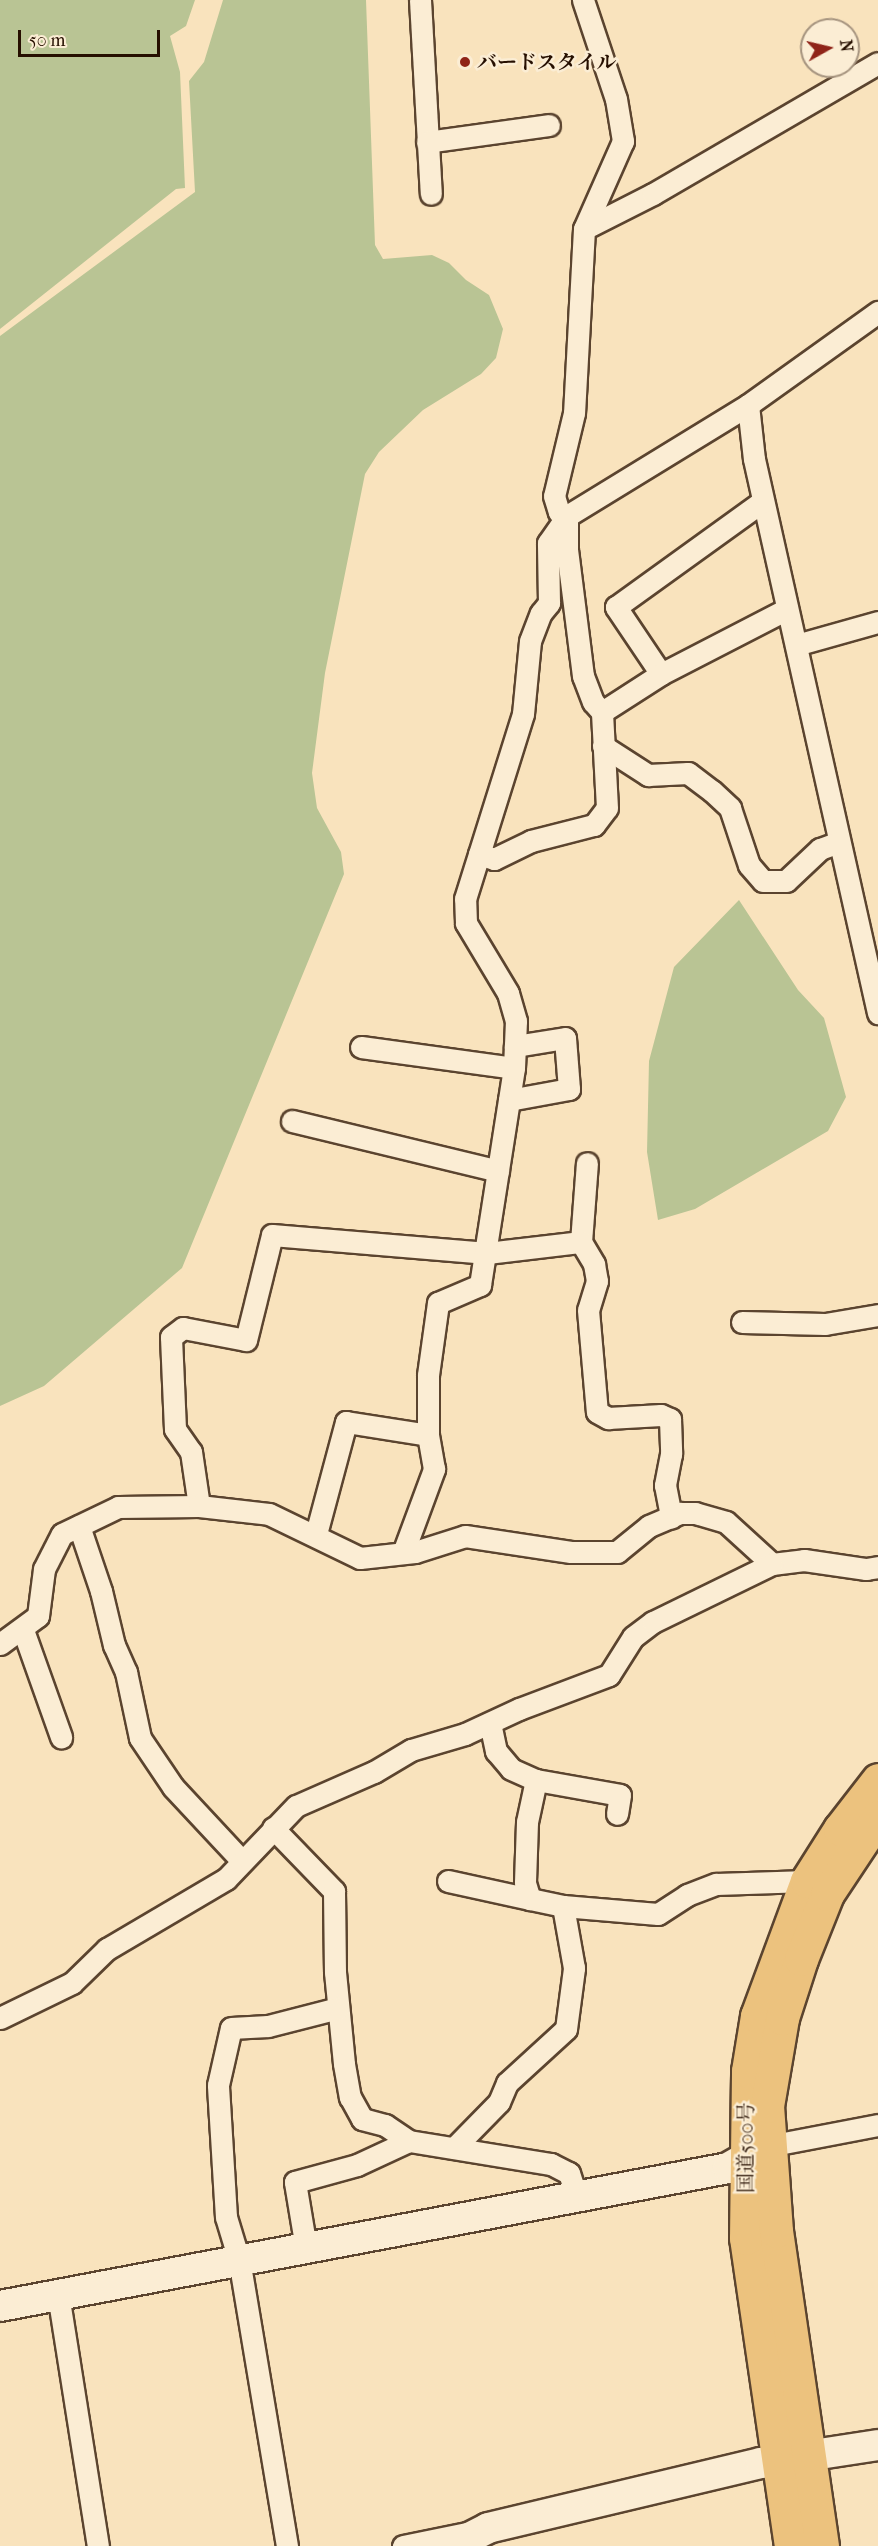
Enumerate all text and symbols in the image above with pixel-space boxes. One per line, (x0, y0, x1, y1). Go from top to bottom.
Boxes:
scale bar (21, 18, 164, 56)
north arrow (800, 18, 860, 78)
text: 50 m (29, 30, 65, 51)
text: N (836, 38, 857, 53)
place label: バードスタイル (477, 50, 617, 74)
marker: バードスタイル (458, 55, 472, 69)
street label: 国道500号 (734, 2103, 758, 2193)

